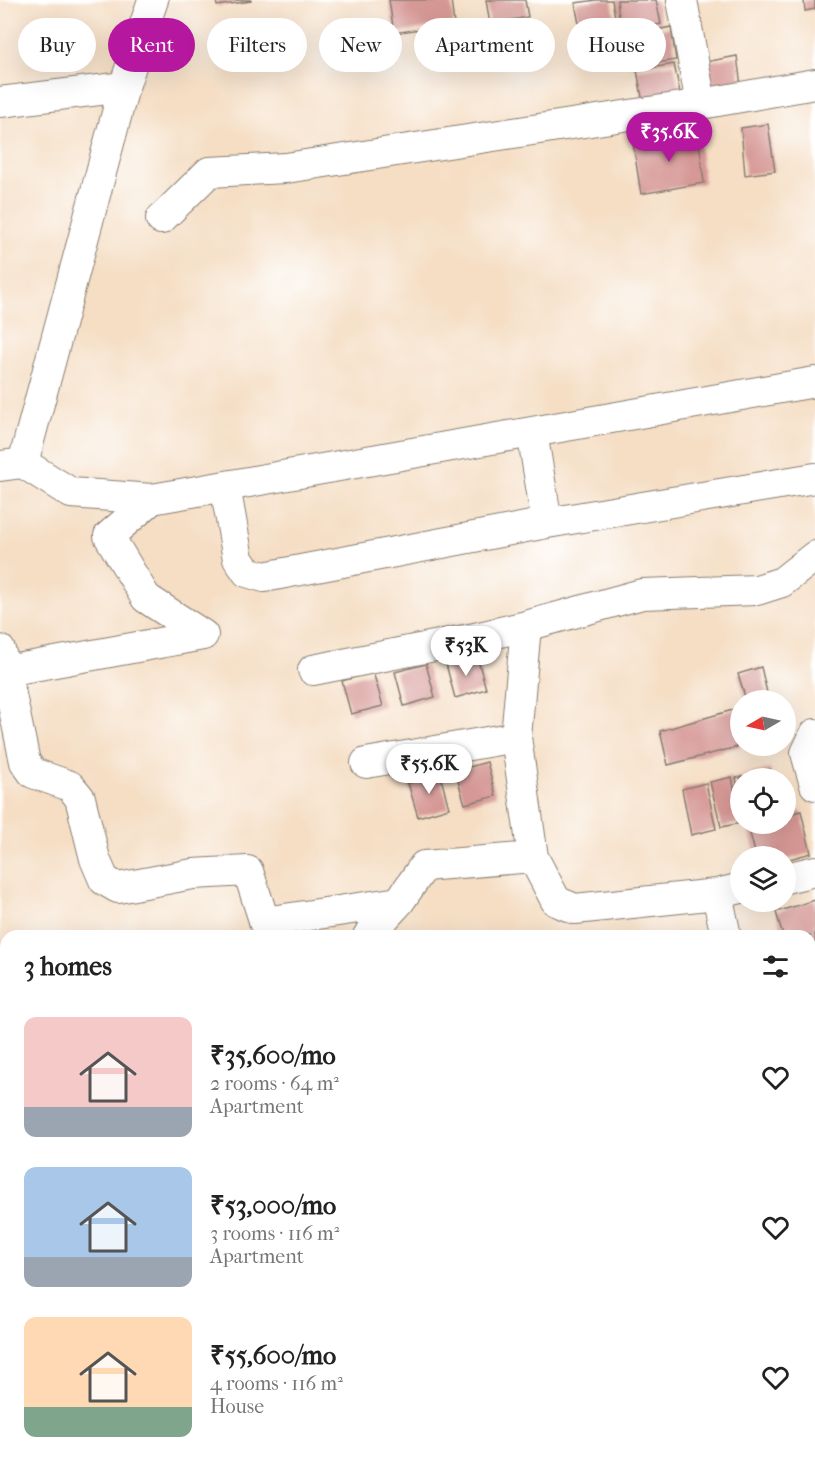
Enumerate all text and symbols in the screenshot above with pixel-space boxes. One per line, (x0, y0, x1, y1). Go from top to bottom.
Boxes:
chip: Buy (18, 18, 96, 72)
chip: Rent (108, 18, 195, 72)
chip: Filters (207, 18, 307, 72)
chip: New (319, 18, 402, 72)
chip: Apartment (414, 18, 555, 72)
chip: House (567, 18, 666, 72)
pin: ₹35.6K (620, 112, 718, 163)
text: ₹35.6K (640, 120, 698, 143)
pin: ₹53K (430, 626, 502, 677)
text: ₹53K (445, 634, 487, 657)
north arrow (730, 690, 796, 756)
map controls (730, 690, 796, 912)
pin: ₹55.6K (380, 744, 478, 795)
text: ₹55.6K (400, 752, 458, 775)
button: locate (730, 768, 796, 834)
button: layers (730, 846, 796, 912)
icon: filters (759, 950, 792, 983)
text: 3 homes (24, 951, 112, 982)
text: ₹35,600/mo (210, 1040, 336, 1071)
icon: home (72, 1041, 144, 1113)
icon: heart (759, 1061, 792, 1094)
text: 2 rooms · 64 m² (210, 1072, 339, 1095)
text: Apartment (210, 1095, 304, 1118)
text: ₹53,000/mo (210, 1190, 336, 1221)
icon: home (72, 1191, 144, 1263)
icon: heart (759, 1211, 792, 1244)
text: 3 rooms · 116 m² (210, 1222, 339, 1245)
text: Apartment (210, 1245, 304, 1268)
text: ₹55,600/mo (210, 1340, 336, 1371)
icon: home (72, 1341, 144, 1413)
icon: heart (759, 1361, 792, 1394)
text: 4 rooms · 116 m² (210, 1372, 343, 1395)
text: House (210, 1395, 264, 1418)

